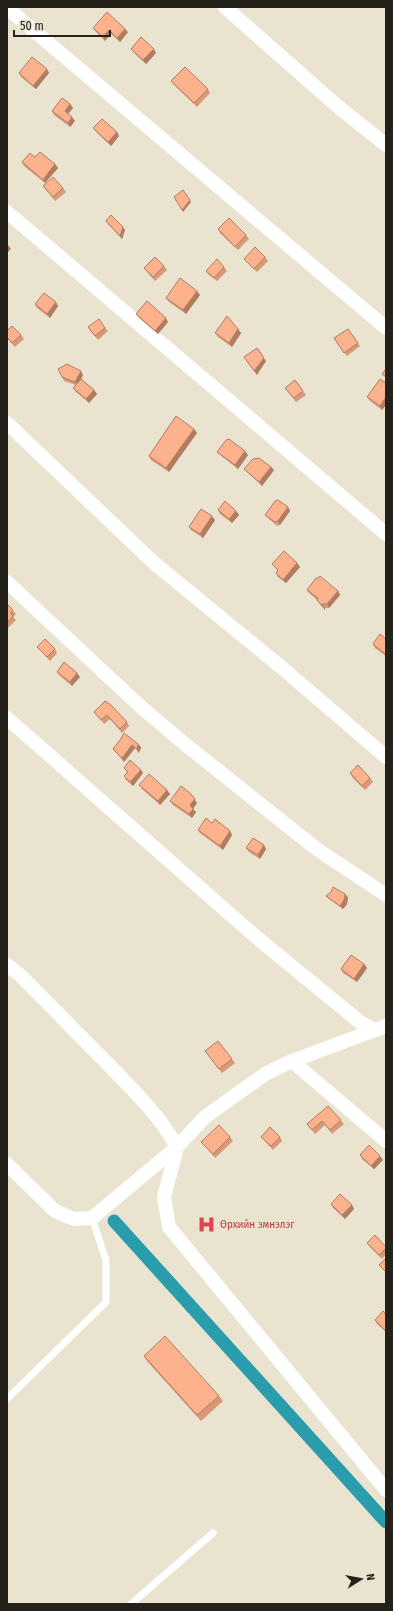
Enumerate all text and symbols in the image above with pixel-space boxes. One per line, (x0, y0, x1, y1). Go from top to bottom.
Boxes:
scale bar (14, 12, 110, 38)
text: 50 m (20, 19, 44, 33)
hospital icon: Өрхийн эмнэлэг (197, 1214, 217, 1234)
place label: Өрхийн эмнэлэг (220, 1218, 295, 1231)
north arrow (341, 1559, 381, 1599)
text: N (363, 1573, 377, 1582)

